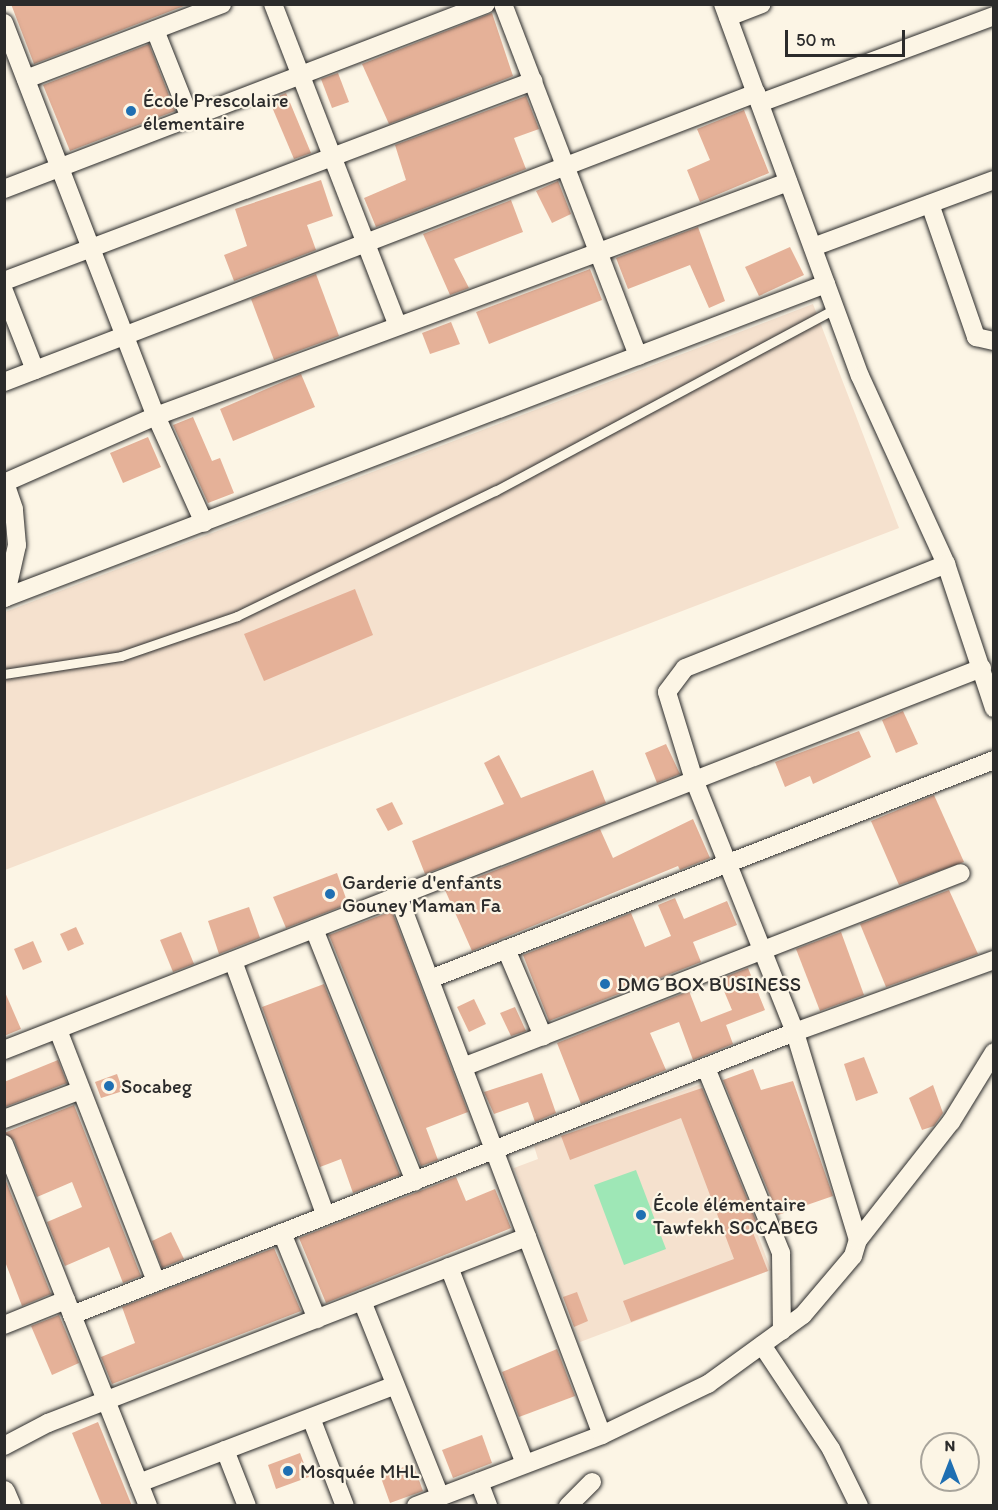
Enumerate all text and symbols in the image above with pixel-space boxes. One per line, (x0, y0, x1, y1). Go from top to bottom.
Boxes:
scale bar (788, 18, 908, 56)
text: 50 m (796, 29, 836, 51)
place label: École Prescolaire élementaire (143, 88, 289, 135)
marker: École Prescolaire élementaire (124, 104, 138, 118)
place label: Garderie d'enfants Gouney Maman Fa (342, 870, 502, 917)
marker: Garderie d'enfants Gouney Maman Fa (323, 887, 337, 901)
place label: DMG BOX BUSINESS (617, 972, 798, 996)
marker: DMG BOX BUSINESS (598, 977, 612, 991)
place label: Socabeg (121, 1074, 192, 1098)
marker: Socabeg (102, 1079, 116, 1093)
place label: École élémentaire Tawfekh SOCABEG (653, 1192, 818, 1239)
marker: École élémentaire Tawfekh SOCABEG (634, 1208, 648, 1222)
north arrow (920, 1432, 980, 1492)
text: N (945, 1436, 955, 1455)
place label: Mosquée MHL (300, 1459, 419, 1483)
marker: Mosquée MHL (281, 1464, 295, 1478)

